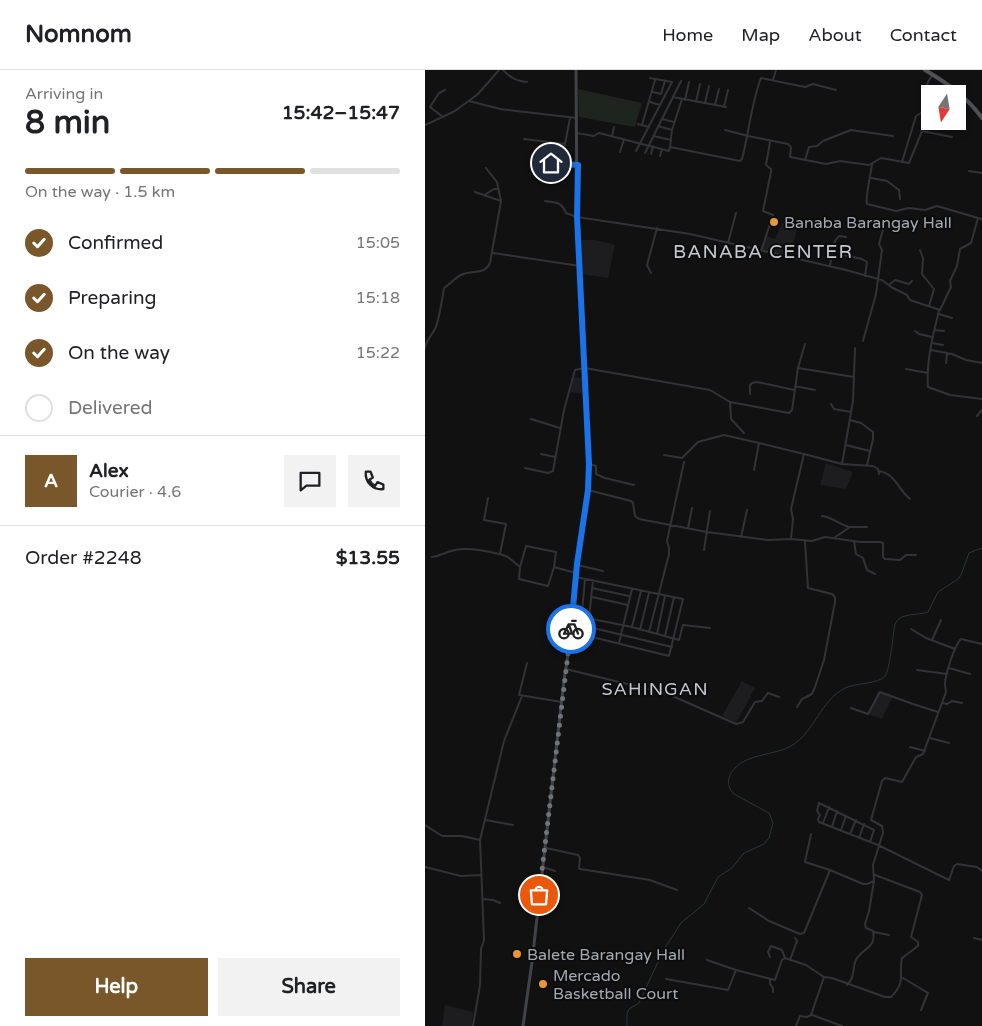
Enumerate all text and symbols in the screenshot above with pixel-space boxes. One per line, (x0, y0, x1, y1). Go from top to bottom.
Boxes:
text: Nomnom (25, 20, 132, 49)
text: Home (662, 24, 713, 46)
text: Map (741, 24, 780, 46)
text: About (808, 24, 862, 46)
text: Contact (890, 24, 957, 46)
text: Arriving in (25, 84, 103, 104)
north arrow (921, 85, 966, 130)
map controls (921, 85, 966, 130)
text: 15:42–15:47 (282, 102, 400, 124)
text: 8 min (25, 104, 110, 142)
pin (530, 142, 572, 184)
icon: home (537, 149, 565, 177)
text: On the way · 1.5 km (25, 182, 175, 202)
place label: Banaba Barangay Hall (784, 213, 952, 233)
marker: Banaba Barangay Hall (768, 216, 780, 228)
icon: check (25, 229, 53, 257)
text: Confirmed (68, 232, 163, 254)
text: 15:05 (356, 233, 400, 253)
district label: BANABA CENTER (673, 241, 853, 263)
icon: check (25, 284, 53, 312)
text: Preparing (68, 287, 157, 309)
text: 15:18 (356, 288, 400, 308)
icon: check (25, 339, 53, 367)
text: On the way (68, 342, 170, 364)
text: 15:22 (356, 343, 400, 363)
text: Delivered (68, 397, 153, 419)
button: chat (284, 455, 336, 507)
button: phone (348, 455, 400, 507)
text: Alex (89, 460, 129, 482)
text: A (44, 470, 58, 492)
text: Courier · 4.6 (89, 482, 181, 502)
text: Order #2248 (25, 547, 142, 569)
text: $13.55 (336, 547, 400, 569)
courier (546, 604, 596, 654)
icon: bike (557, 615, 585, 643)
district label: SAHINGAN (601, 678, 709, 700)
pin (518, 874, 560, 916)
icon: bag (525, 881, 553, 909)
place label: Balete Barangay Hall (527, 945, 685, 965)
marker: Balete Barangay Hall (511, 948, 523, 960)
button: Help (25, 958, 208, 1016)
button: Share (218, 958, 400, 1016)
place label: Mercado Basketball Court (553, 966, 678, 1004)
marker: Mercado Basketball Court (537, 978, 549, 990)

